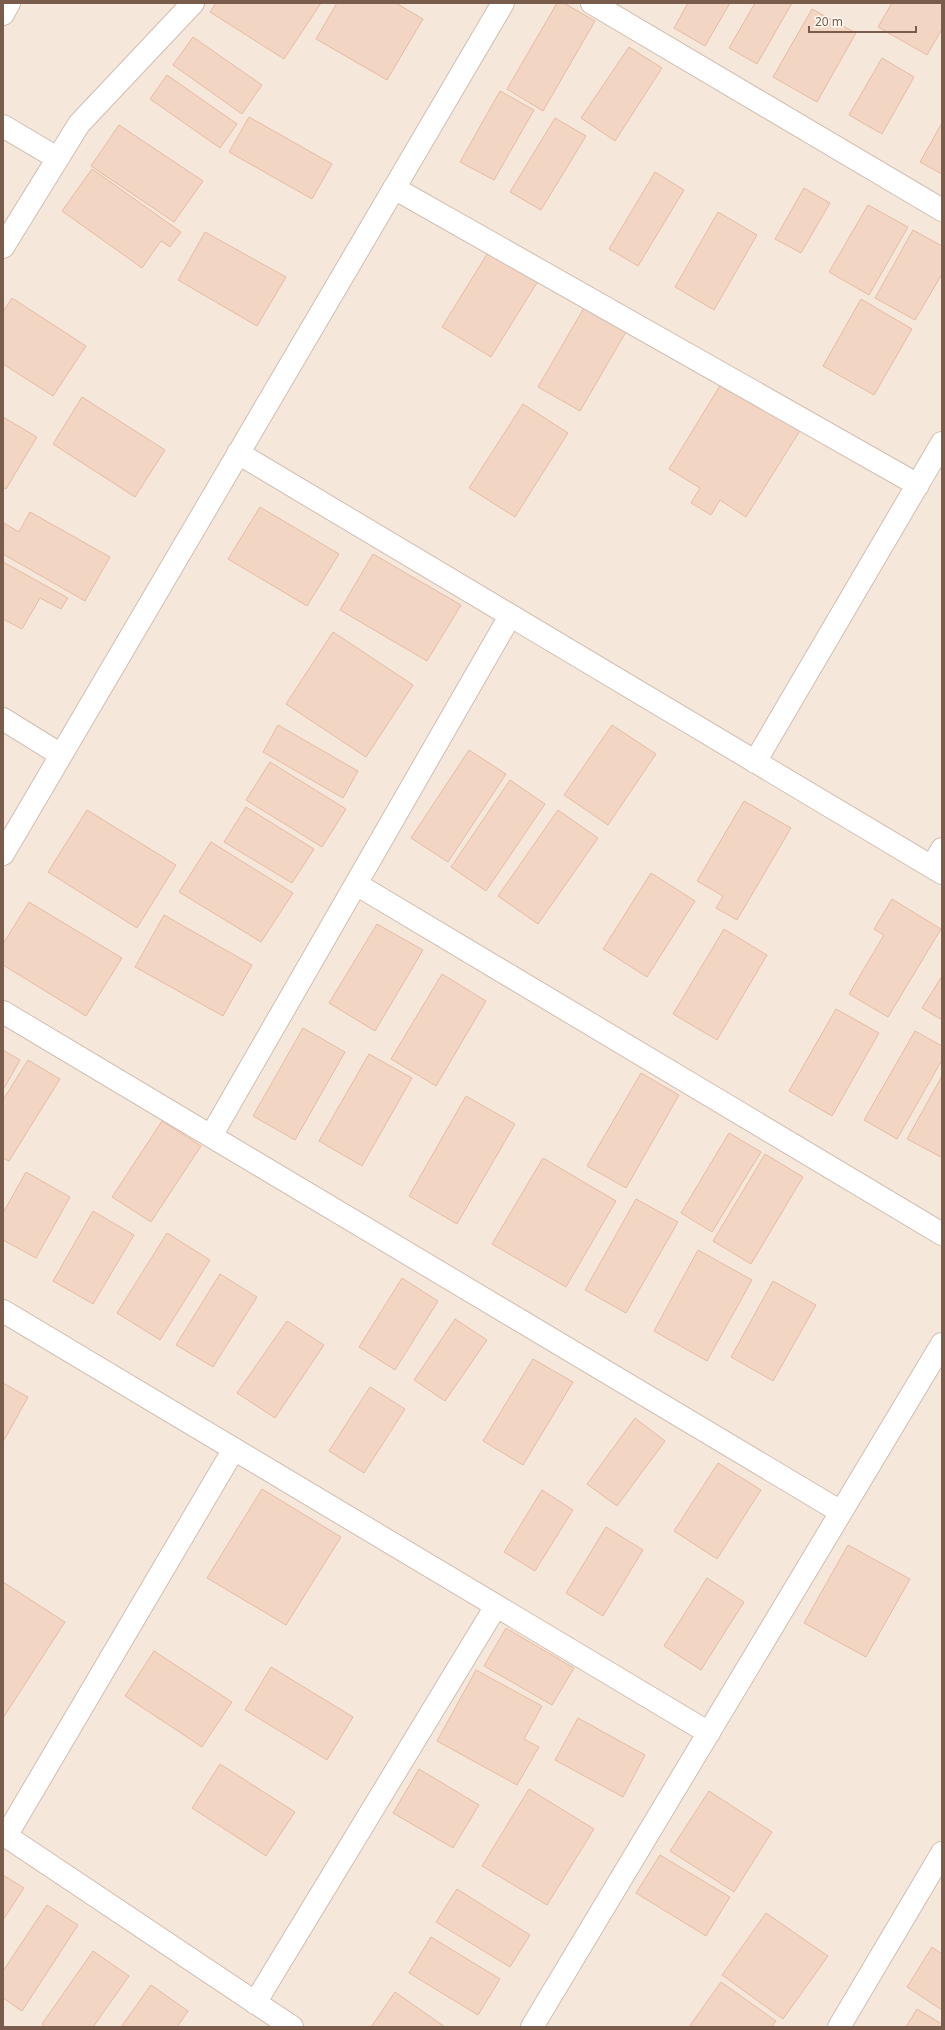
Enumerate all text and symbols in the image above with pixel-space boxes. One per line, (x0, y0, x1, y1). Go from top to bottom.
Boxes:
scale bar (809, 8, 916, 34)
text: 20 m (815, 13, 843, 30)

